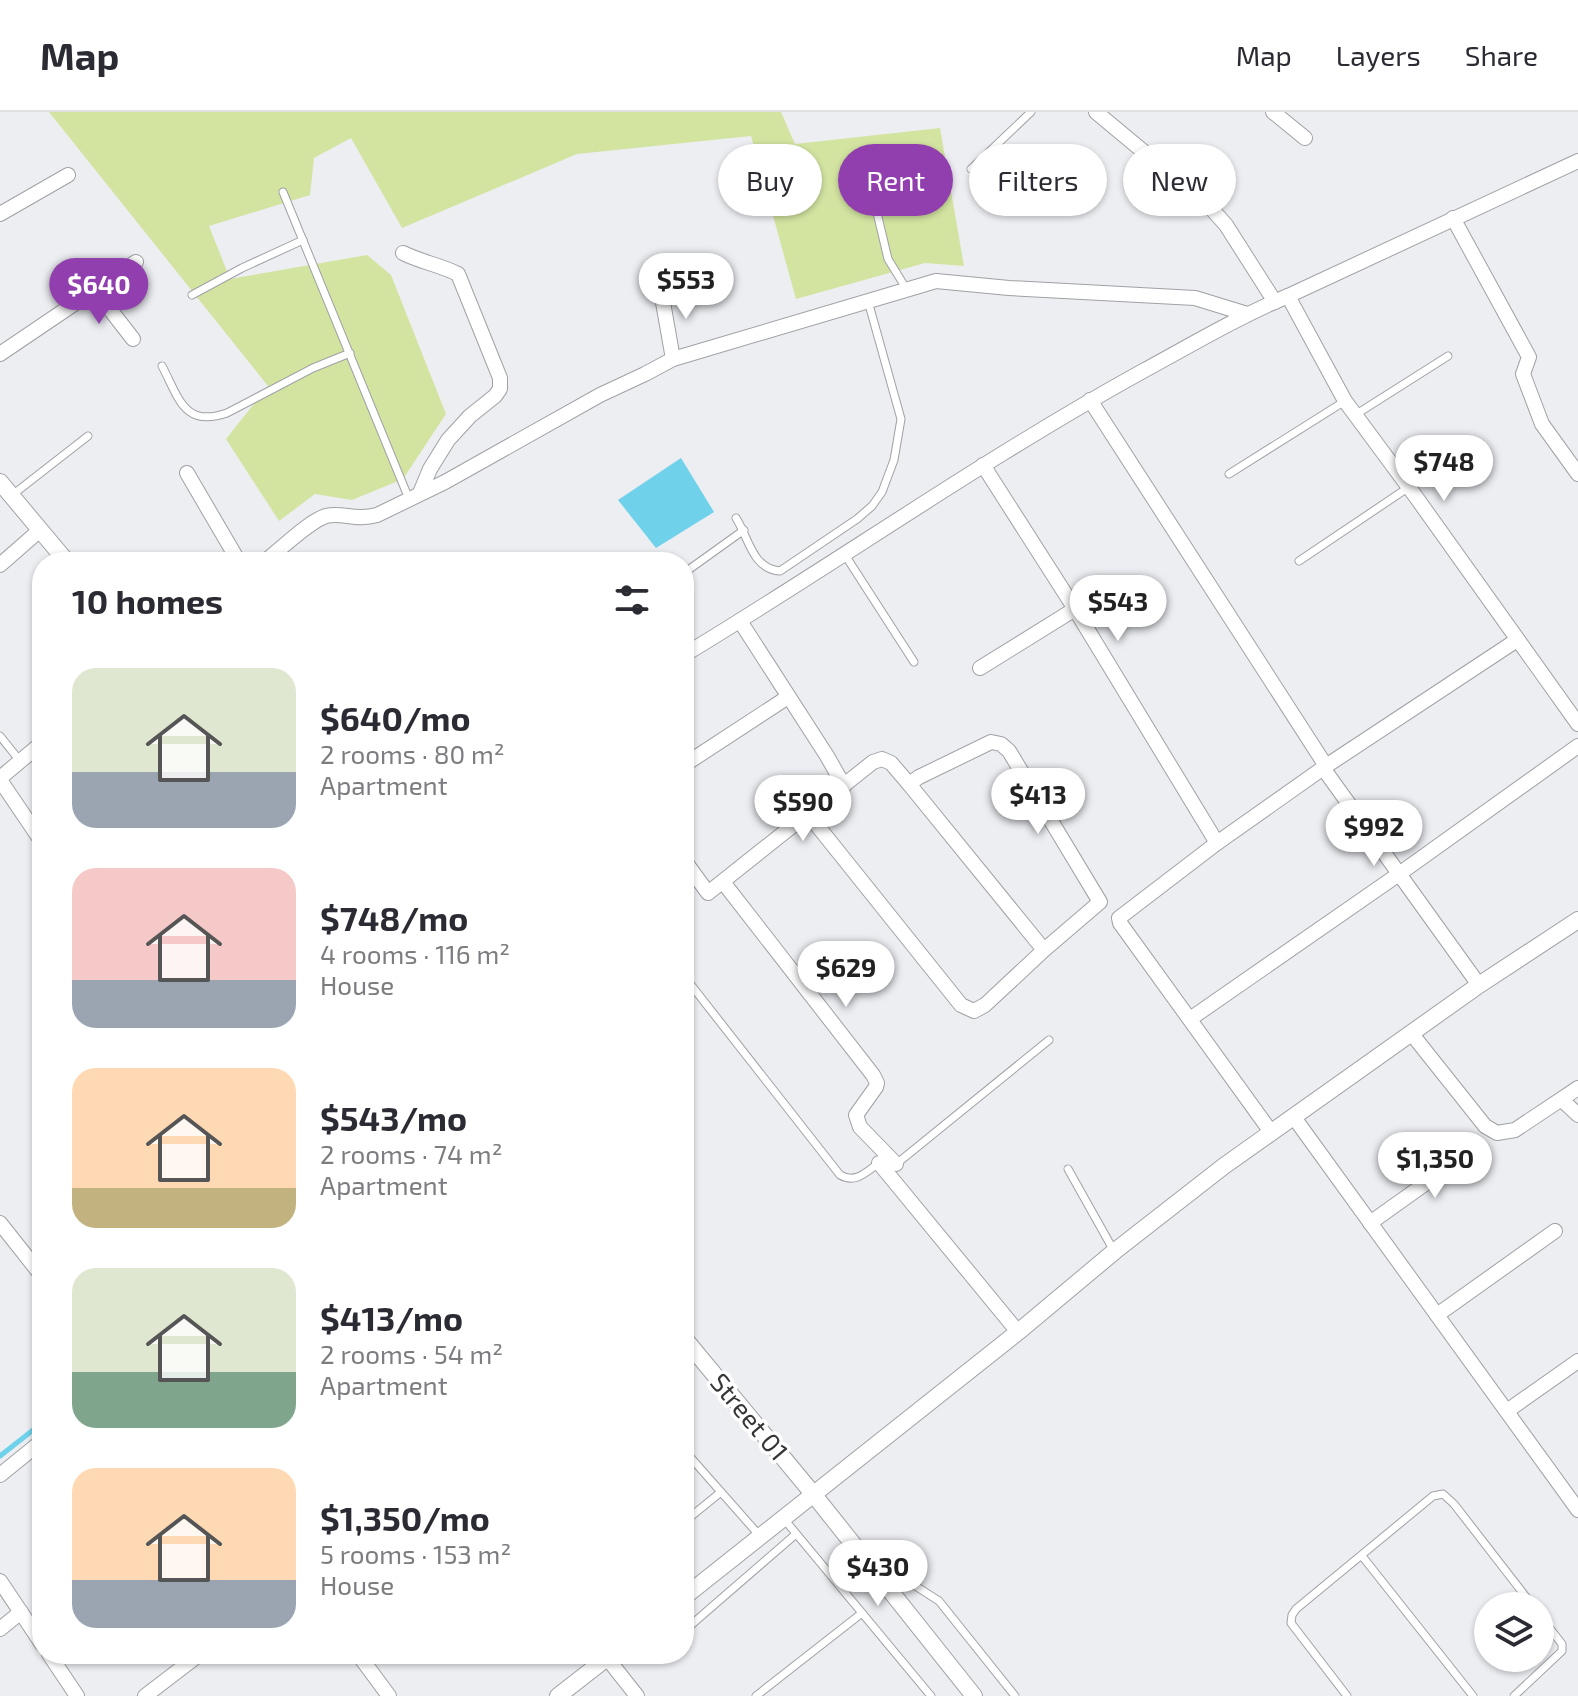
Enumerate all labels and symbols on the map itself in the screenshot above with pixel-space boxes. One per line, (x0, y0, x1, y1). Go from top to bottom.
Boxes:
pin: $553 (639, 253, 733, 321)
pin: $640 (52, 258, 146, 326)
pin: $748 (1397, 435, 1491, 503)
pin: $543 (1071, 575, 1165, 643)
pin: $413 (991, 768, 1085, 836)
pin: $590 (756, 775, 850, 843)
pin: $992 (1327, 800, 1421, 868)
pin: $629 (799, 941, 893, 1009)
pin: $1,350 (1370, 1132, 1500, 1200)
street label: Street 01 (705, 1366, 795, 1466)
pin: $430 (831, 1540, 925, 1608)

